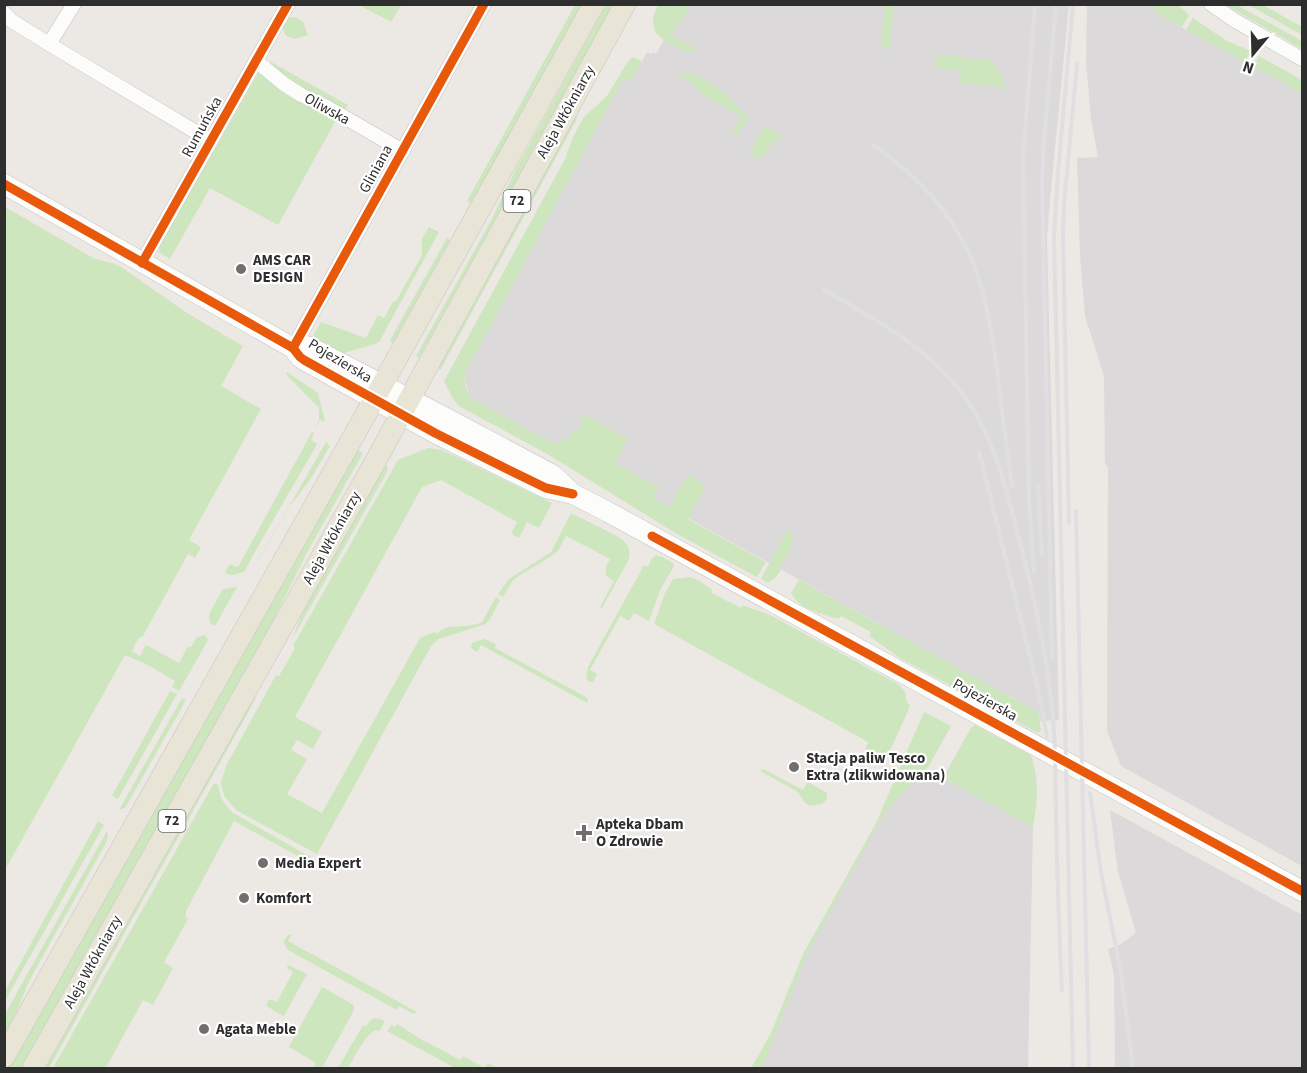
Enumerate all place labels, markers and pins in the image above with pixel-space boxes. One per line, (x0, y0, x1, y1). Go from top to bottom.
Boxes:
place label: AMS CAR DESIGN (252, 250, 311, 288)
marker: AMS CAR DESIGN (234, 262, 248, 276)
place label: Stacja paliw Tesco Extra (zlikwidowana) (806, 748, 945, 786)
marker: Stacja paliw Tesco Extra (zlikwidowana) (787, 760, 801, 774)
place label: Apteka Dbam O Zdrowie (595, 814, 684, 852)
marker: Apteka Dbam O Zdrowie (577, 826, 591, 840)
place label: Media Expert (275, 853, 361, 874)
marker: Media Expert (256, 856, 270, 870)
place label: Komfort (256, 888, 311, 909)
marker: Komfort (237, 891, 251, 905)
place label: Agata Meble (215, 1019, 296, 1040)
marker: Agata Meble (197, 1022, 211, 1036)

